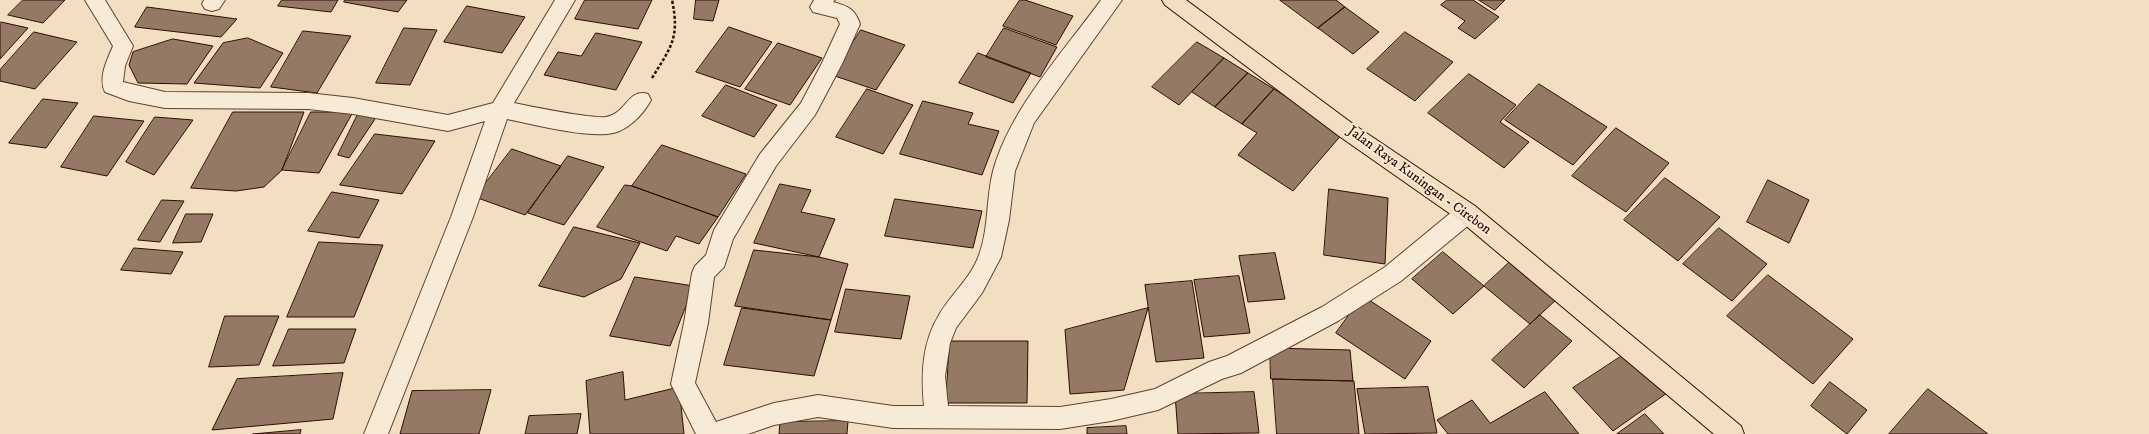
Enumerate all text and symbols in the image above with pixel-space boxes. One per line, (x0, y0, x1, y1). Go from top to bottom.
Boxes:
street label: Jalan Raya Kuningan - Cirebon (1344, 123, 1494, 239)

